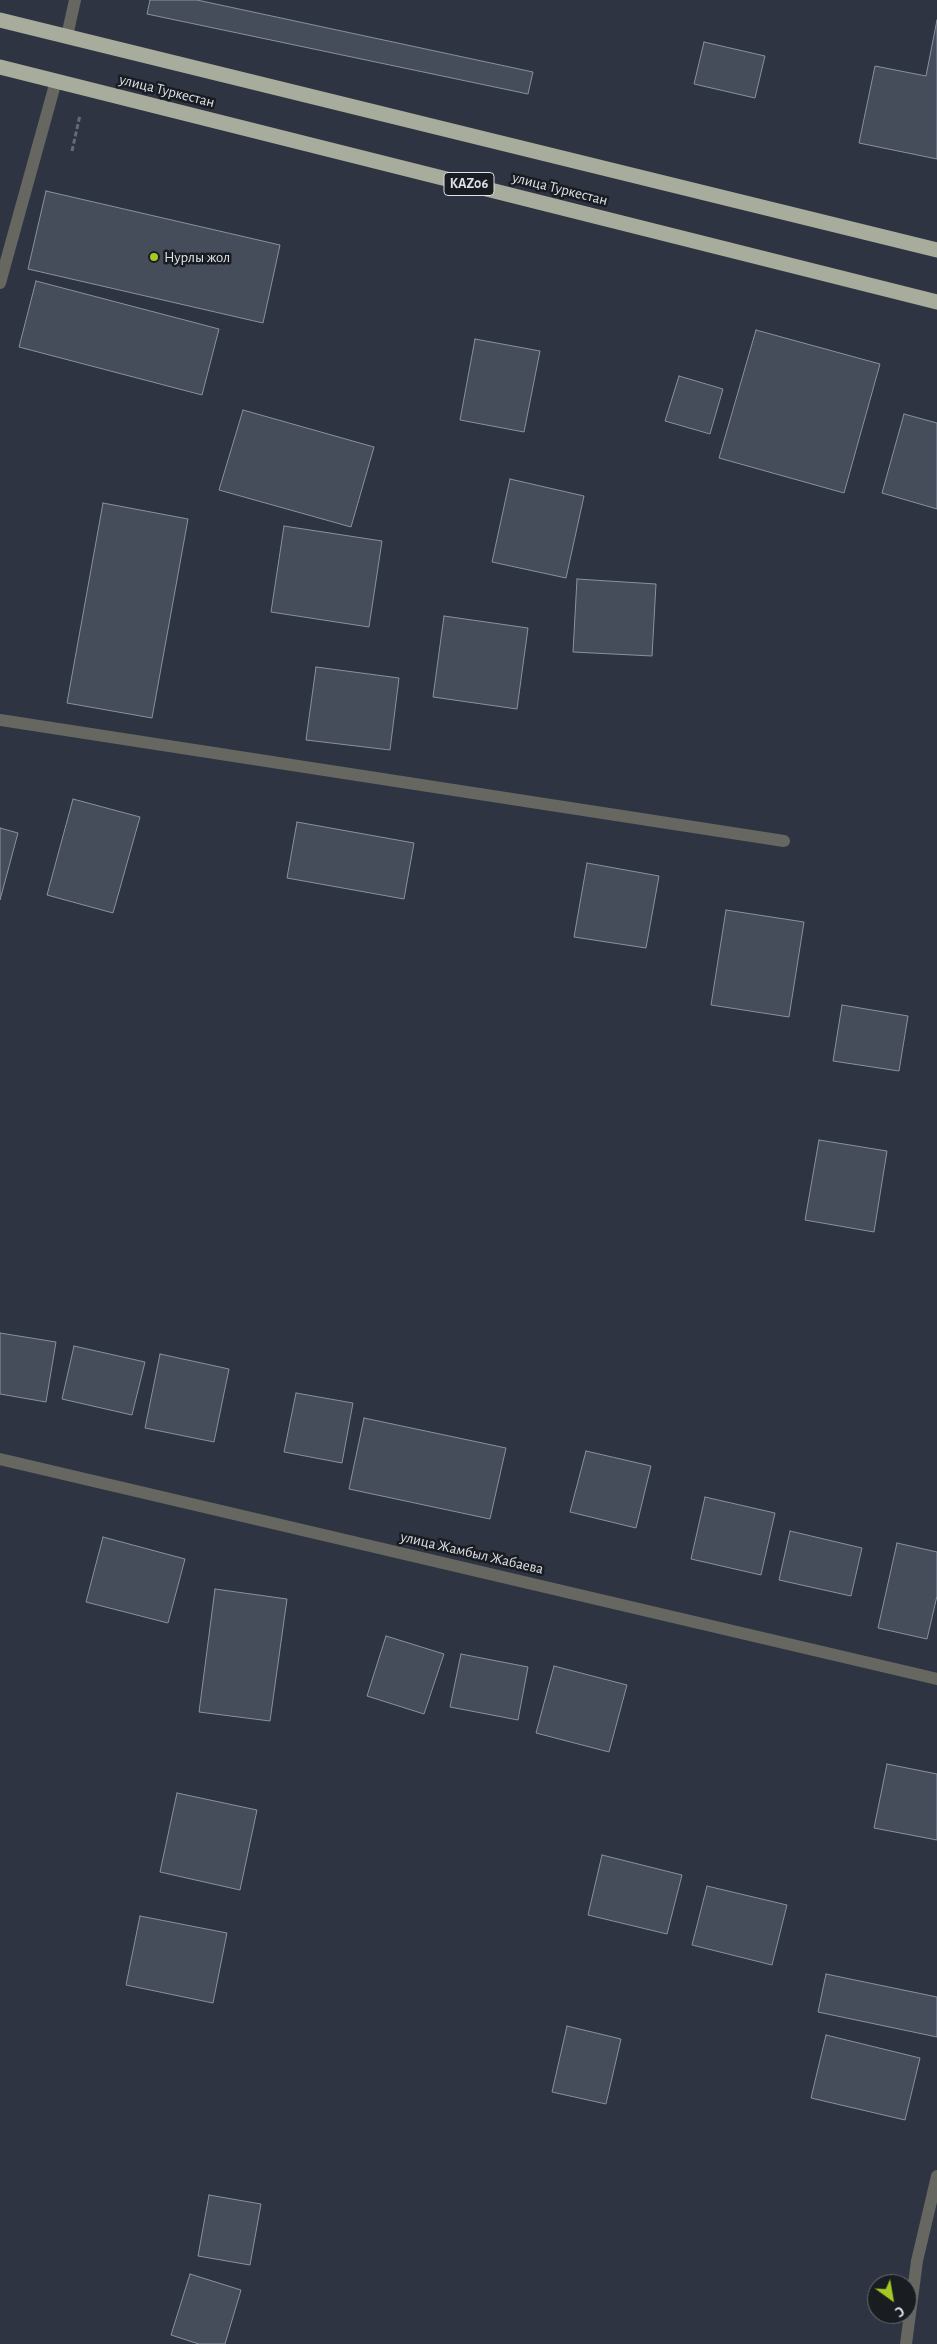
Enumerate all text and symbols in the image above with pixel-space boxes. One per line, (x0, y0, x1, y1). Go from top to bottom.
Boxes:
street label: улица Туркестан (117, 70, 217, 112)
street label: улица Туркестан (510, 168, 610, 210)
road number: KАZ06 (444, 172, 494, 195)
place label: Нурлы жол (164, 248, 230, 266)
marker: Нурлы жол (148, 251, 160, 263)
street label: улица Жамбыл Жабаева (399, 1528, 545, 1578)
north arrow (867, 2274, 917, 2324)
text: С (892, 2303, 906, 2319)

